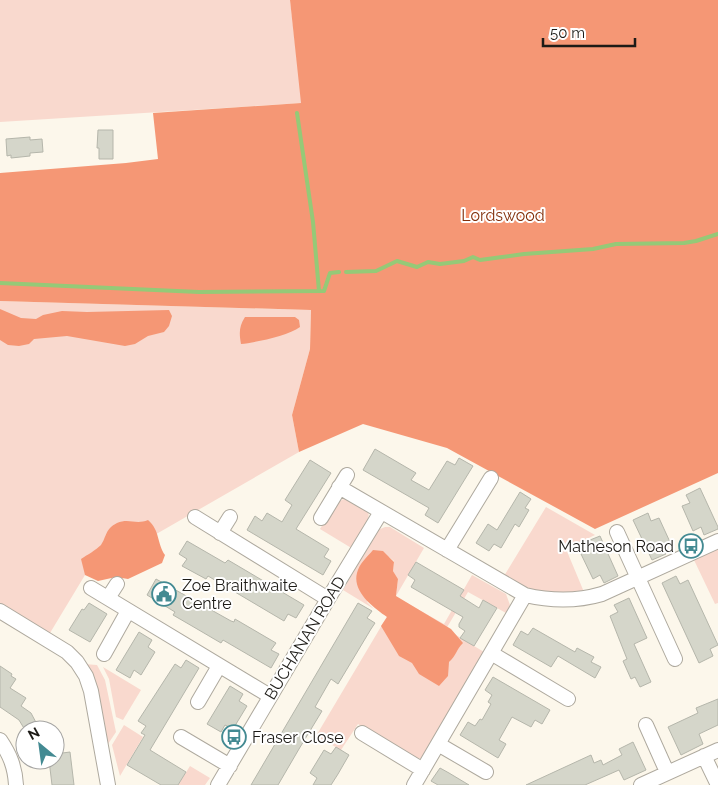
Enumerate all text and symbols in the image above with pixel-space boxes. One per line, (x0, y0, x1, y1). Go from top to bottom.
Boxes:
scale bar (543, 15, 636, 47)
text: 50 m (550, 24, 585, 42)
park label: Lordswood (461, 206, 545, 225)
bus stop icon: Matheson Road (678, 533, 704, 559)
place label: Matheson Road (558, 537, 674, 556)
street label: BUCHANAN ROAD (261, 573, 349, 703)
place label: Zoe Braithwaite Centre (182, 576, 297, 613)
public building icon: Zoe Braithwaite Centre (151, 581, 177, 607)
north arrow (15, 720, 65, 770)
text: N (25, 724, 42, 743)
bus stop icon: Fraser Close (221, 724, 247, 750)
place label: Fraser Close (252, 728, 344, 747)

